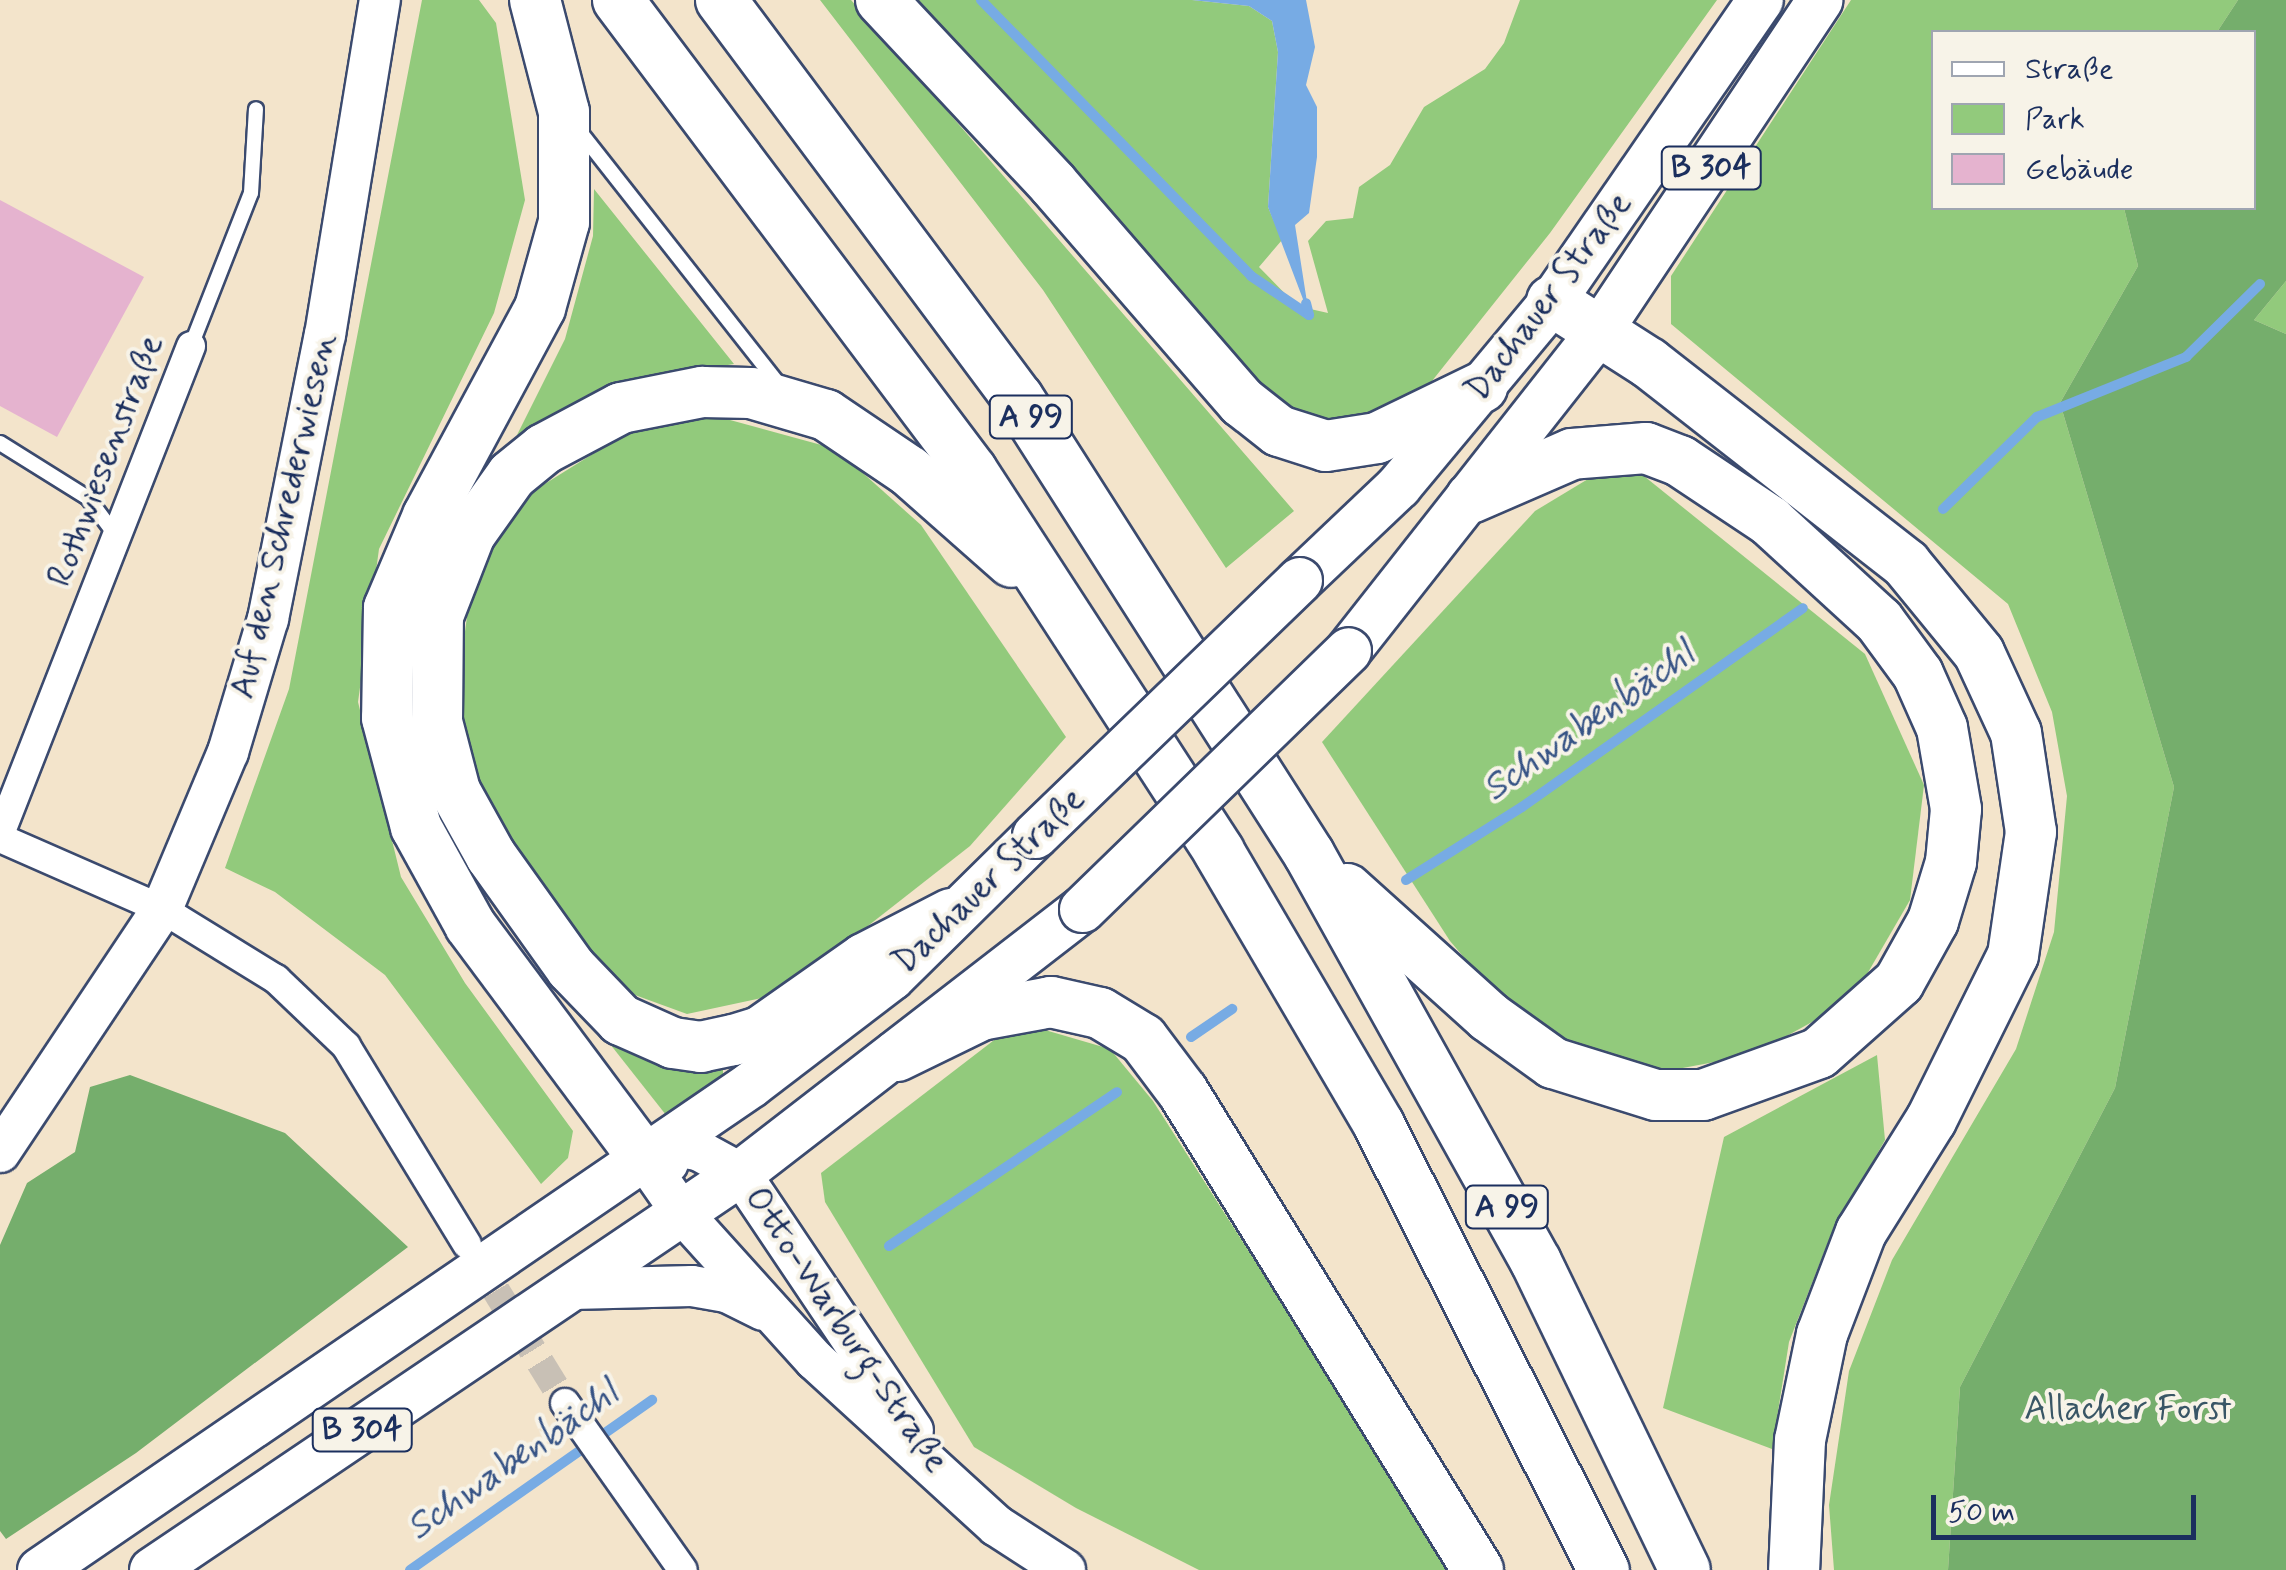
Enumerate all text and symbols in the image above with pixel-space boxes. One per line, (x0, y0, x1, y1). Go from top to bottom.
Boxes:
legend (1931, 30, 2256, 210)
text: Straße (2025, 50, 2113, 89)
text: Park (2025, 100, 2085, 139)
road number: B 304 (1658, 141, 1764, 195)
text: Gebäude (2025, 150, 2133, 189)
street label: Dachauer Straße (1457, 184, 1641, 410)
street label: Rothwiesenstraße (39, 329, 173, 593)
street label: Auf den Schrederwiesen (223, 334, 345, 698)
road number: A 99 (988, 390, 1074, 444)
water label: Schwabenbächl (1474, 632, 1704, 812)
street label: Dachauer Straße (884, 779, 1094, 983)
street label: Otto-Warburg-Straße (735, 1179, 957, 1481)
road number: A 99 (1464, 1180, 1550, 1234)
water label: Schwabenbächl (398, 1371, 628, 1551)
park label: Allacher Forst (2025, 1388, 2231, 1430)
road number: B 304 (310, 1403, 414, 1457)
scale bar (1936, 1475, 2201, 1537)
text: 50 m (1948, 1493, 2015, 1532)

